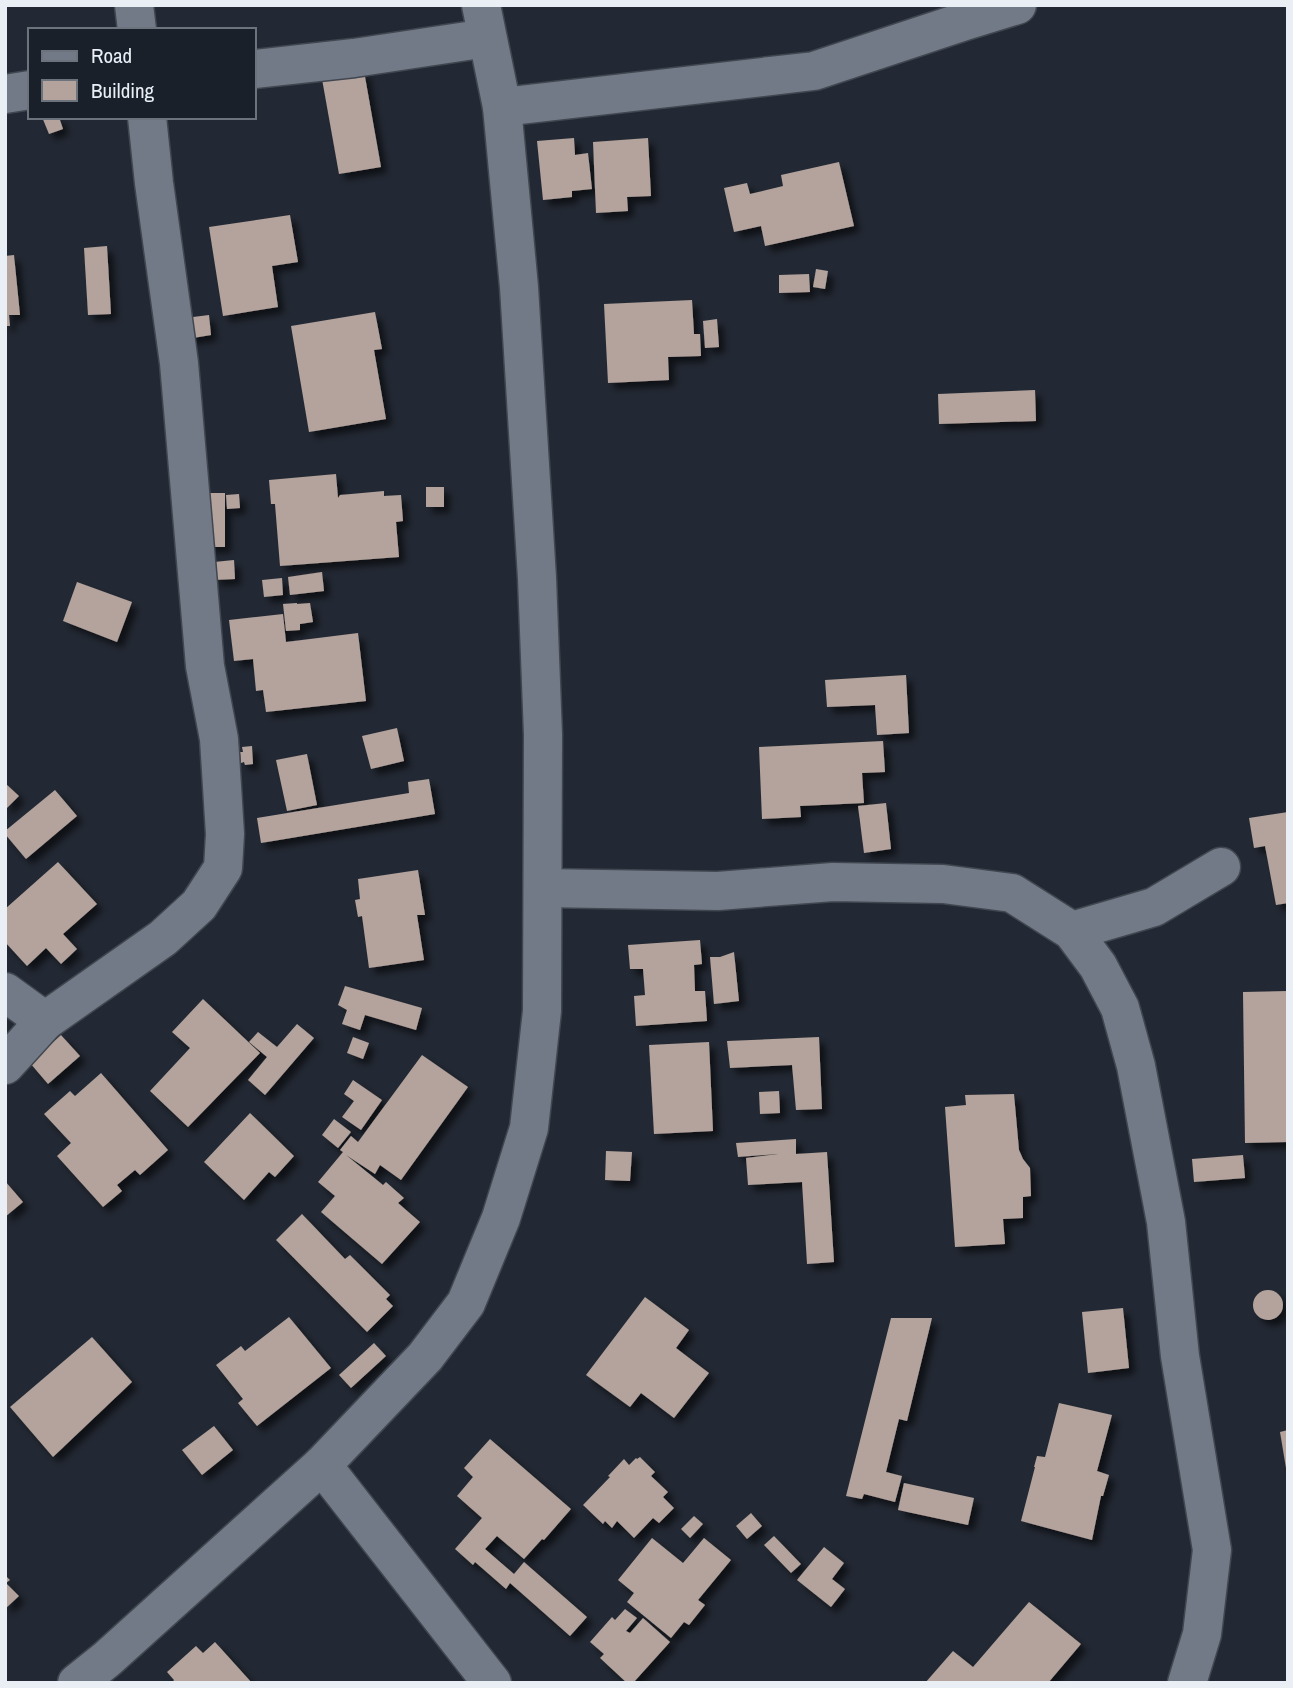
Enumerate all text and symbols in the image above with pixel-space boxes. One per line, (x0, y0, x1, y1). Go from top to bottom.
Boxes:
legend (28, 28, 256, 119)
text: Road (91, 41, 132, 70)
text: Building (91, 76, 155, 105)

